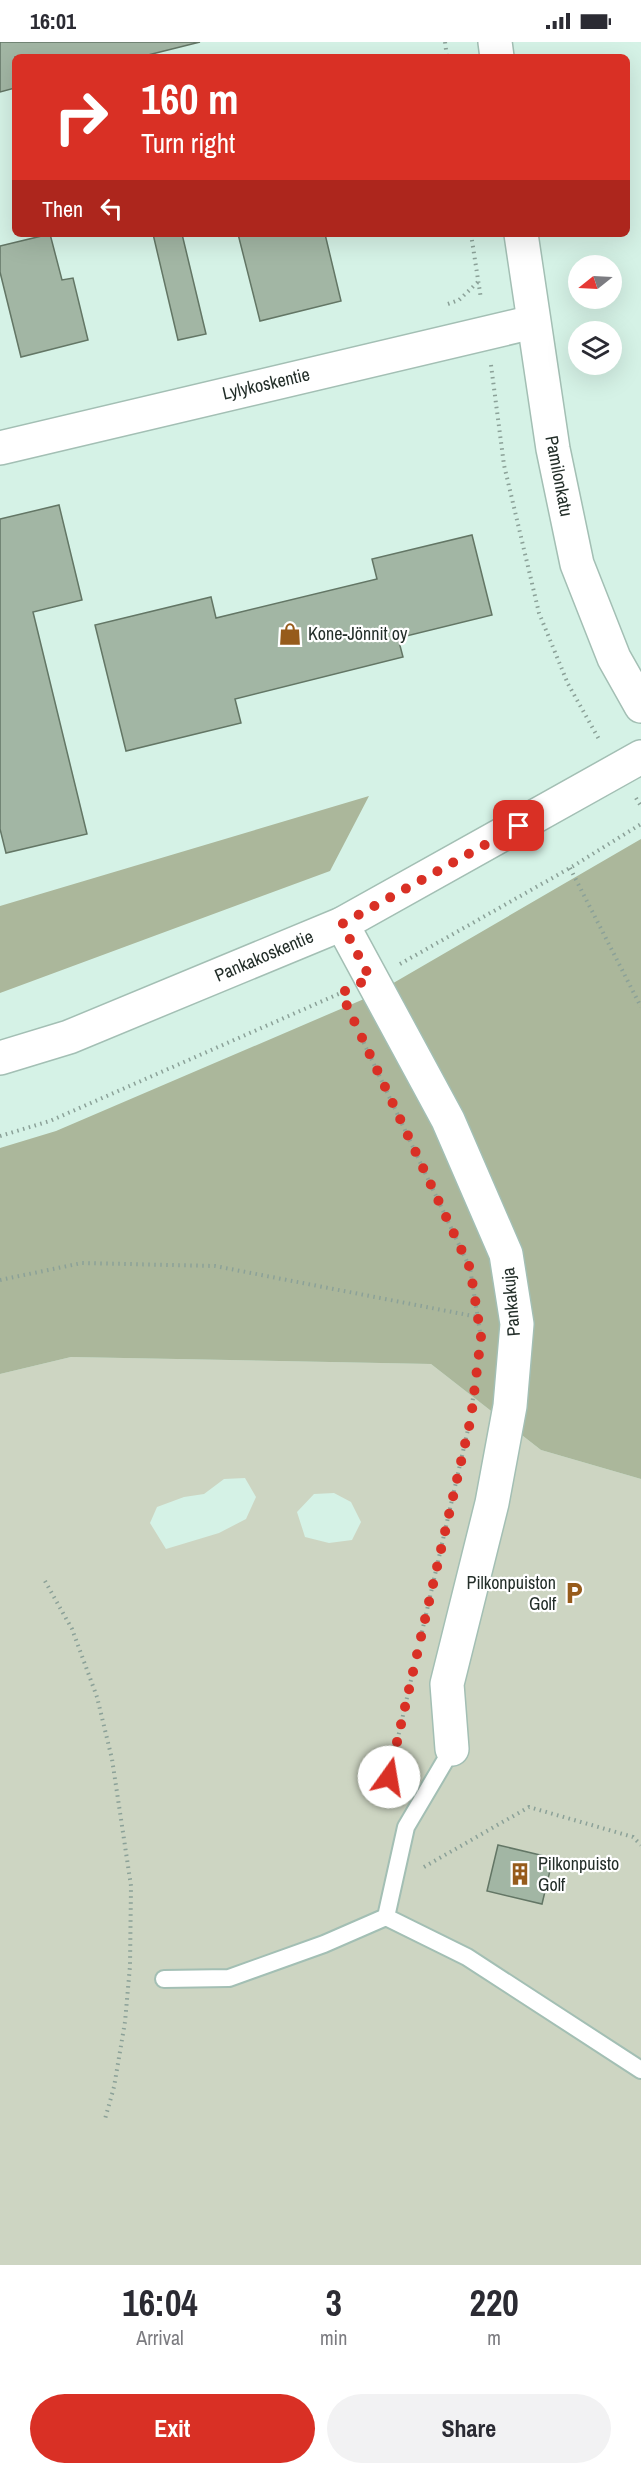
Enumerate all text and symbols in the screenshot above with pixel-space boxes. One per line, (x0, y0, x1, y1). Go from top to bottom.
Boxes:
text: 16:01 (30, 6, 76, 36)
text: 160 m (141, 71, 239, 127)
icon: right (42, 78, 120, 156)
text: Turn right (141, 125, 235, 161)
icon: left (95, 192, 128, 225)
text: Then (42, 194, 83, 224)
north arrow (568, 255, 622, 309)
map controls (568, 255, 622, 375)
button: layers (568, 321, 622, 375)
street label: Lylykoskentie (220, 361, 312, 406)
street label: Pamilonkatu (539, 433, 580, 519)
shop icon: Kone-Jönnit oy (277, 621, 303, 647)
place label: Kone-Jönnit oy (308, 621, 408, 646)
pin (493, 800, 544, 851)
icon: arrive (502, 809, 535, 842)
street label: Pankakoskentie (211, 924, 317, 988)
street label: Pankakuja (495, 1267, 526, 1337)
place label: Pilkonpuiston Golf (467, 1570, 557, 1616)
parking icon: Pilkonpuiston Golf (561, 1580, 587, 1606)
position arrow (357, 1745, 421, 1809)
place label: Pilkonpuisto Golf (538, 1851, 619, 1897)
building icon: Pilkonpuisto Golf (507, 1861, 533, 1887)
text: 16:04 (122, 2279, 198, 2327)
text: 3 (325, 2279, 342, 2327)
text: 220 (470, 2279, 519, 2327)
text: Arrival (136, 2324, 184, 2351)
text: min (320, 2324, 347, 2351)
text: m (487, 2324, 501, 2351)
button: Exit (30, 2394, 315, 2463)
button: Share (327, 2394, 611, 2463)

